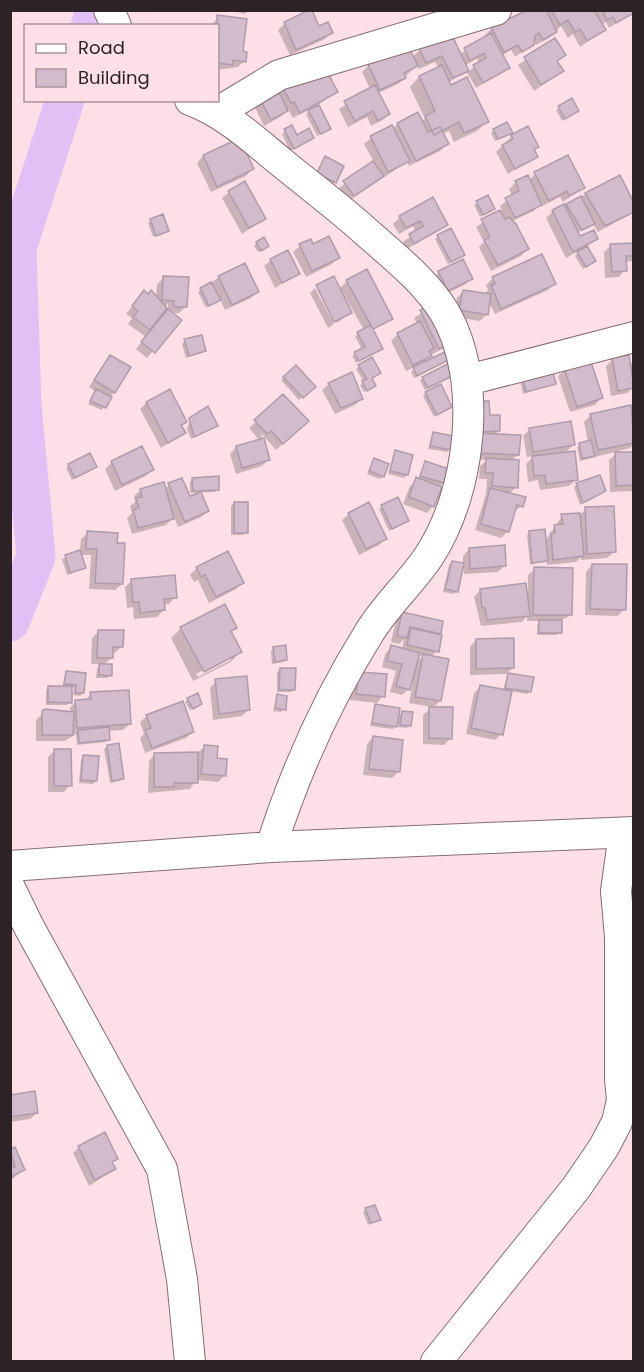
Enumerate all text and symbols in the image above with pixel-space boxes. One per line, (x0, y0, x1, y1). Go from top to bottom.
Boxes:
legend (24, 24, 219, 102)
text: Road (78, 35, 125, 60)
text: Building (78, 65, 150, 90)

